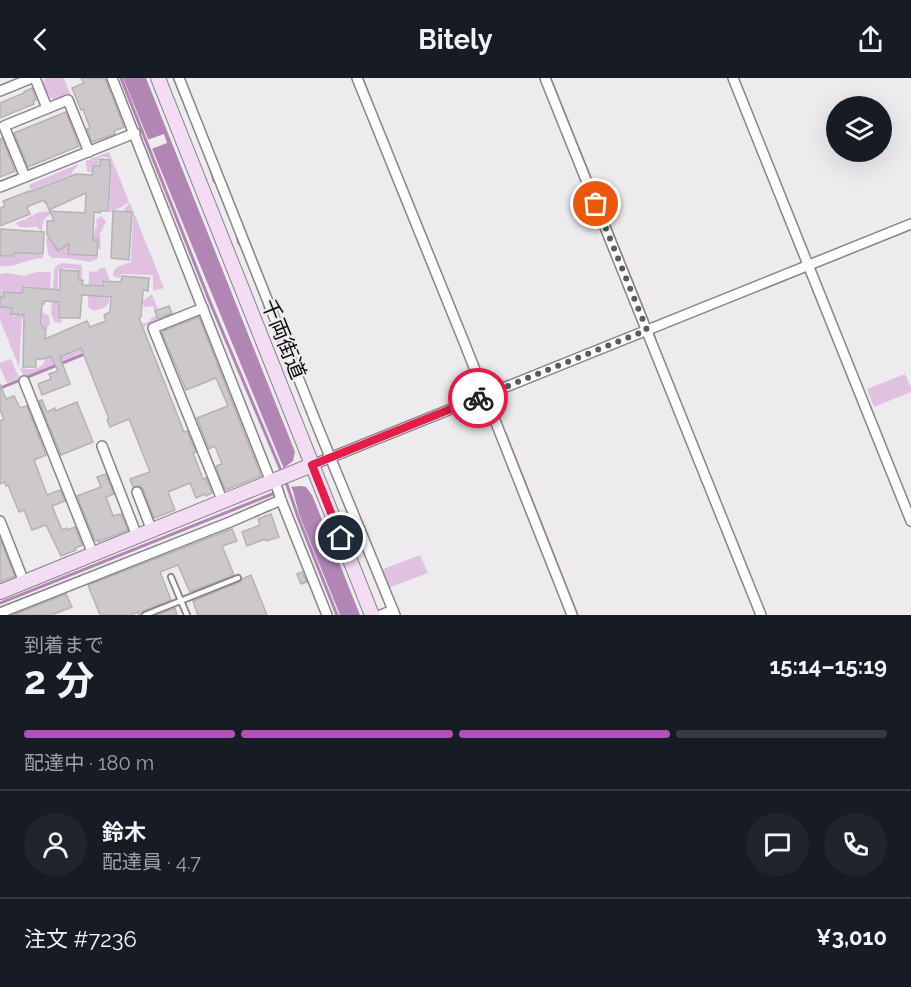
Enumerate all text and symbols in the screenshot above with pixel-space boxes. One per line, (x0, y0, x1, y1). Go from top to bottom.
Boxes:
icon: back (24, 23, 57, 56)
icon: share (854, 23, 887, 56)
text: Bitely (418, 24, 493, 55)
map controls (826, 96, 892, 162)
button: layers (826, 96, 892, 162)
pin (570, 178, 621, 229)
icon: bag (579, 187, 612, 220)
street label: 千両街道 (257, 295, 311, 383)
courier (448, 368, 508, 428)
icon: bike (462, 382, 495, 415)
pin (315, 512, 366, 563)
icon: home (324, 521, 357, 554)
text: 到着まで (24, 633, 104, 657)
text: 15:14–15:19 (769, 653, 887, 679)
text: 2 分 (24, 657, 94, 703)
text: 配達中 · 180 m (24, 751, 154, 775)
button: person (24, 813, 87, 876)
button: chat (746, 813, 809, 876)
button: phone (824, 813, 887, 876)
text: 鈴木 (102, 819, 146, 845)
text: 配達員 · 4.7 (102, 850, 201, 874)
text: ¥3,010 (816, 924, 887, 950)
text: 注文 #7236 (24, 926, 137, 952)

